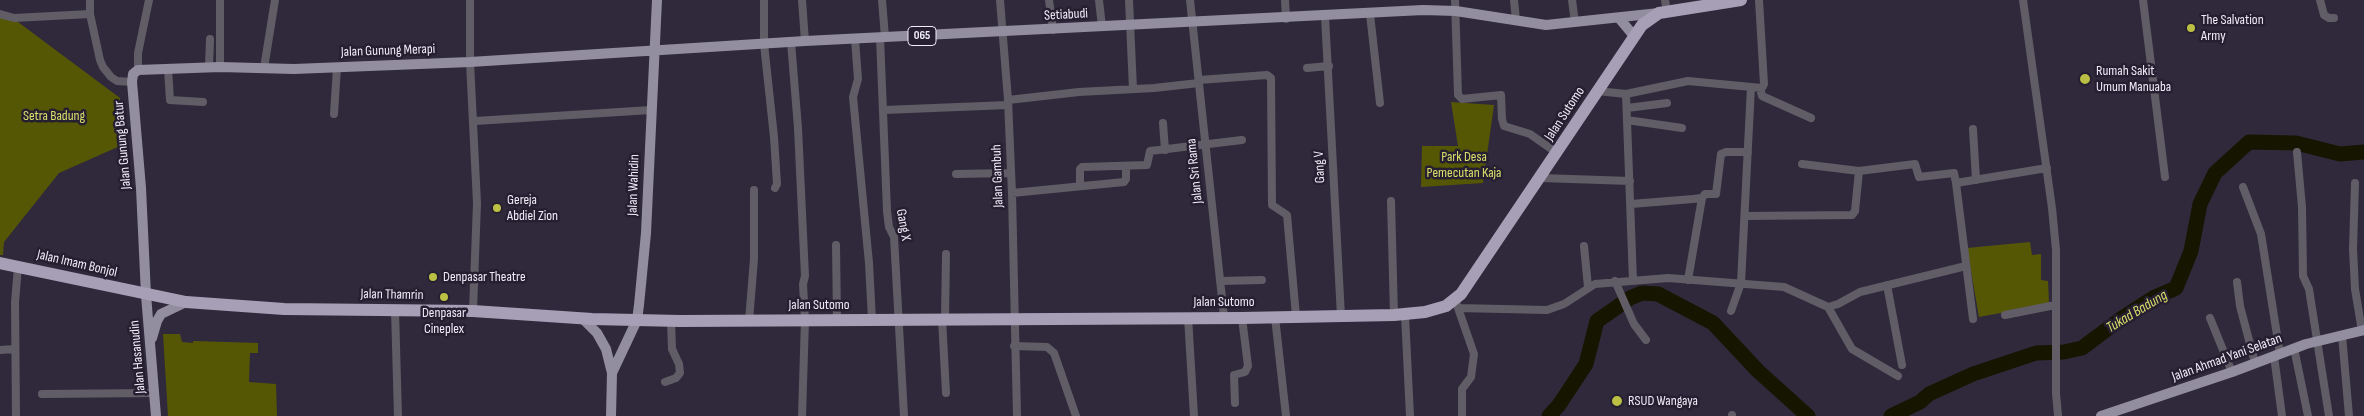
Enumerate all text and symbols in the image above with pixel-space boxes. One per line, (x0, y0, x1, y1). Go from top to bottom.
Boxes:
street label: Setiabudi (1044, 5, 1088, 25)
place label: The Salvation Army (2201, 12, 2264, 44)
marker: The Salvation Army (2185, 22, 2197, 34)
road number: 065 (908, 27, 936, 46)
street label: Jalan Gunung Merapi (340, 41, 436, 61)
place label: Rumah Sakit Umum Manuaba (2096, 63, 2171, 95)
marker: Rumah Sakit Umum Manuaba (2078, 72, 2092, 86)
street label: Jalan Sutomo (1541, 84, 1589, 144)
street label: Jalan Gunung Batur (111, 100, 135, 190)
park label: Setra Badung (23, 108, 85, 124)
street label: Jalan Sri Rama (1183, 138, 1207, 204)
street label: Jalan Gambuh (988, 144, 1008, 208)
park label: Park Desa Pemecutan Kaja (1427, 149, 1501, 182)
street label: Gang V (1311, 150, 1329, 184)
street label: Jalan Wahidin (625, 154, 643, 216)
place label: Gereja Abdiel Zion (507, 192, 558, 224)
marker: Gereja Abdiel Zion (491, 202, 503, 214)
street label: Gang X (892, 208, 914, 242)
street label: Jalan Imam Bonjol (35, 247, 119, 281)
place label: Denpasar Theatre (443, 269, 526, 285)
marker: Denpasar Theatre (427, 271, 439, 283)
street label: Jalan Thamrin (360, 286, 424, 304)
water label: Tukad Badung (2103, 287, 2171, 337)
marker: Denpasar Cineplex (438, 291, 450, 303)
street label: Jalan Sutomo (1193, 294, 1255, 310)
street label: Jalan Sutomo (788, 297, 850, 313)
place label: Denpasar Cineplex (422, 305, 466, 338)
street label: Jalan Hasanudin (126, 320, 150, 394)
street label: Jalan Ahmad Yani Selatan (2170, 330, 2284, 386)
place label: RSUD Wangaya (1628, 393, 1698, 409)
marker: RSUD Wangaya (1610, 394, 1624, 408)

